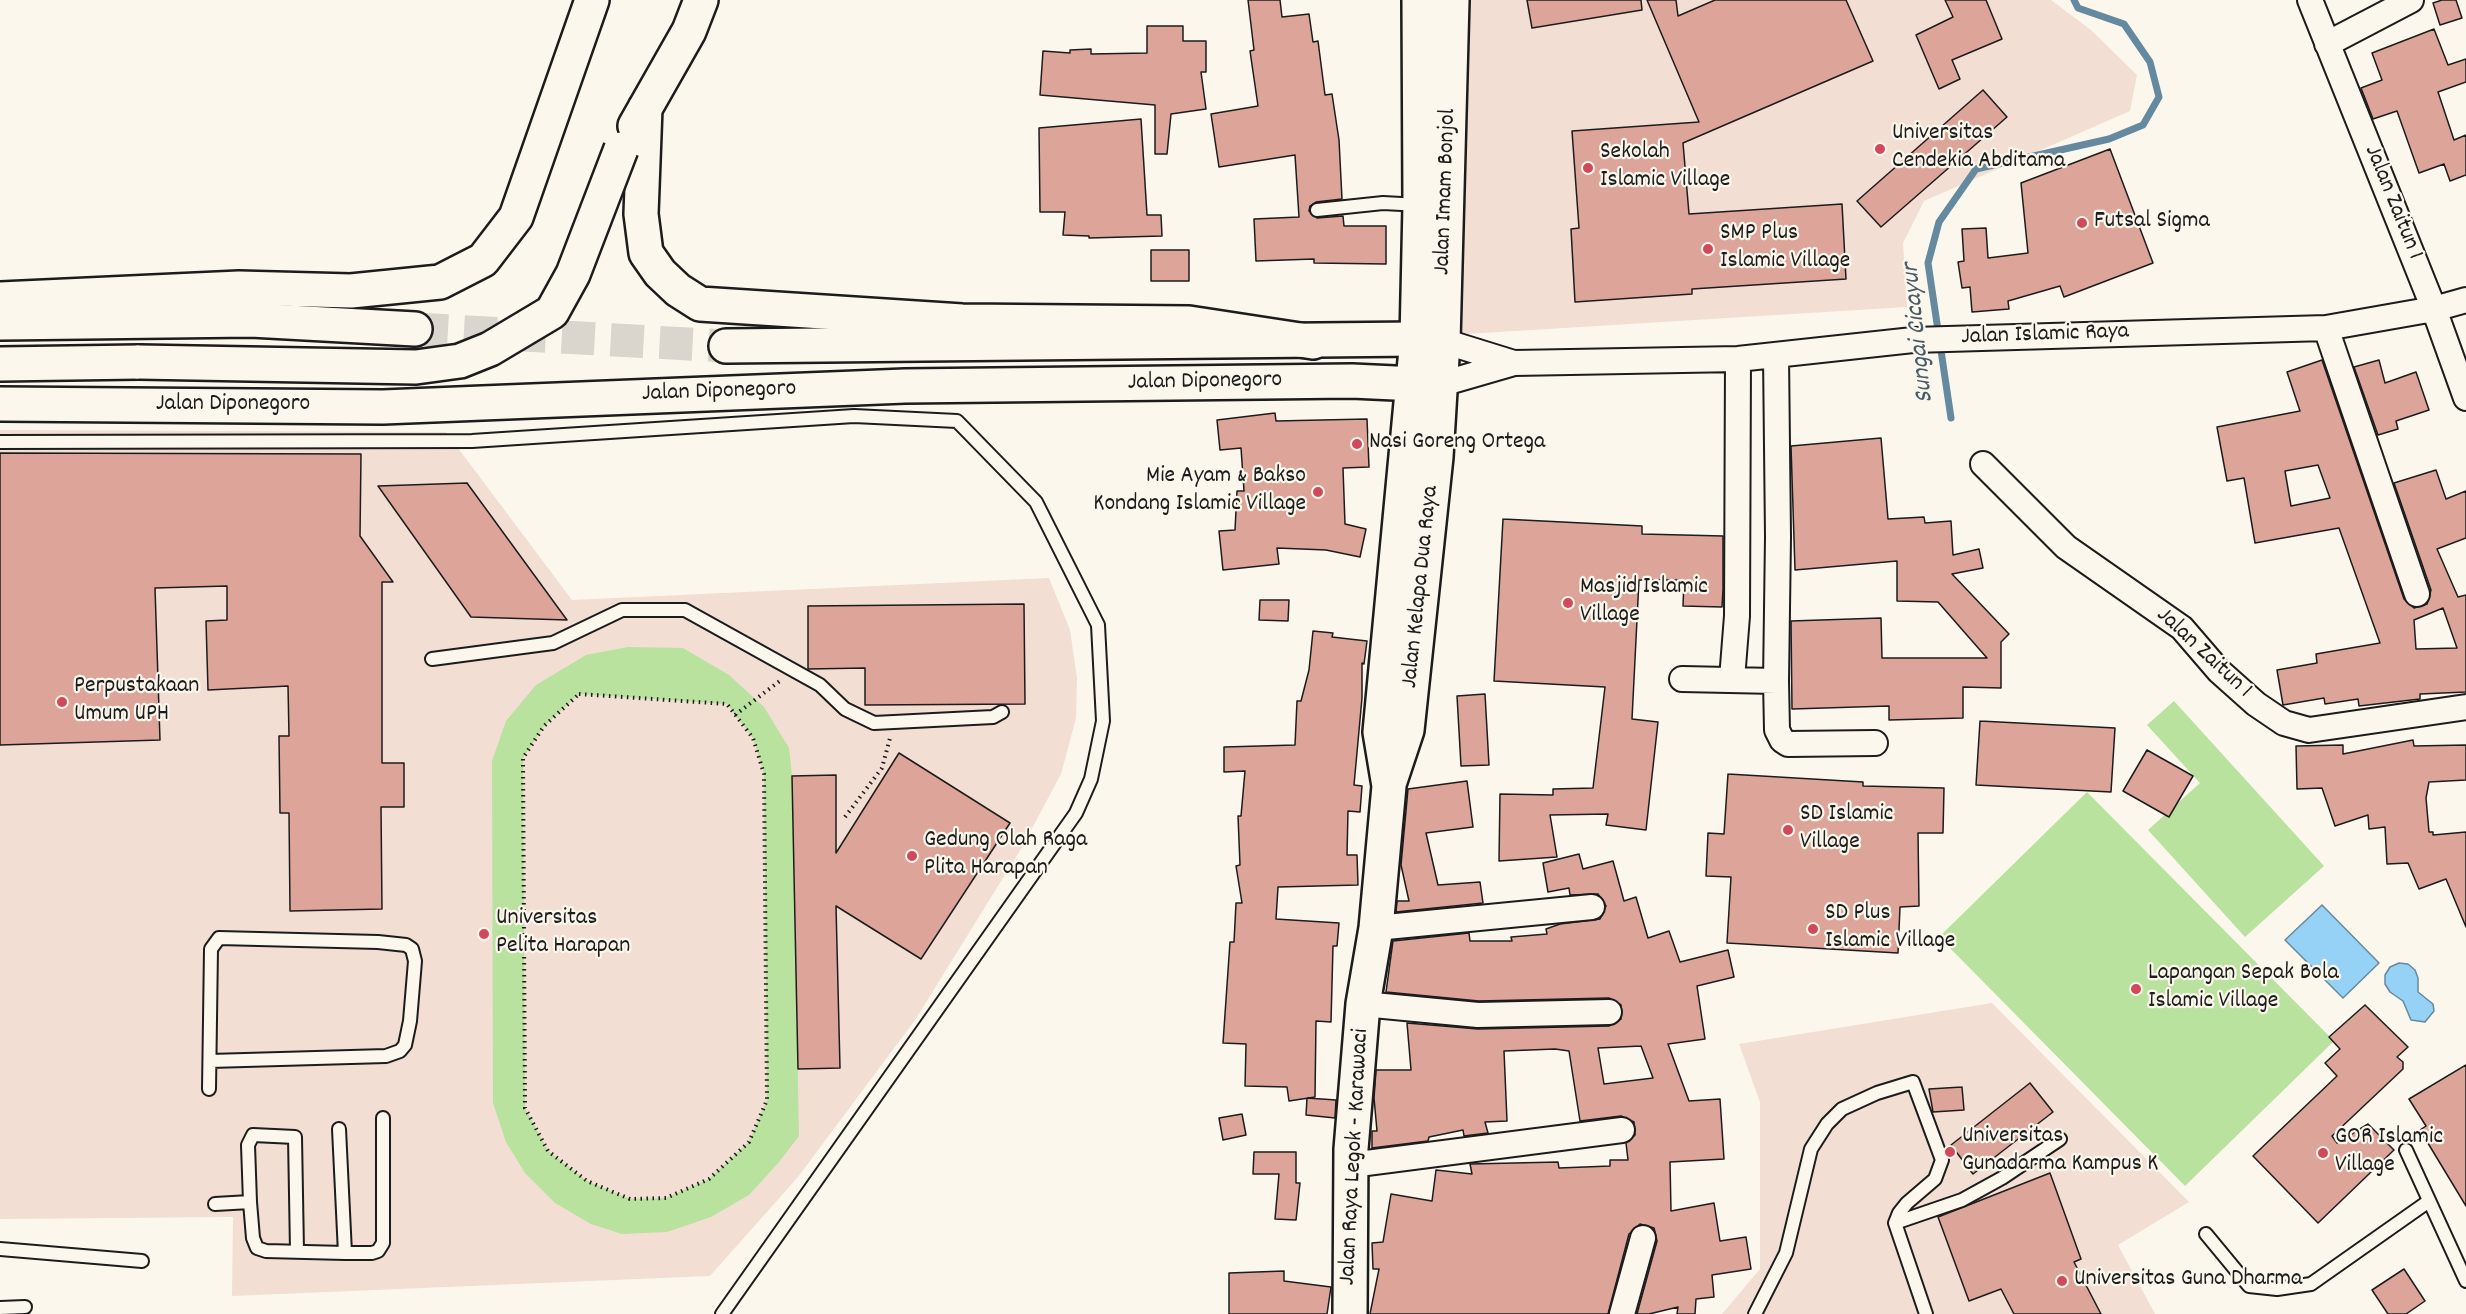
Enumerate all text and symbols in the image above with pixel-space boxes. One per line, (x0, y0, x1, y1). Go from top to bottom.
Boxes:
street label: Jalan Imam Bonjol (1430, 108, 1464, 276)
place label: Universitas Cendekia Abditama (1892, 121, 2065, 177)
place label: Sekolah Islamic Village (1600, 140, 1730, 196)
marker: Universitas Cendekia Abditama (1873, 142, 1887, 156)
street label: Jalan Zaitun 1 (2356, 142, 2428, 264)
marker: Sekolah Islamic Village (1581, 161, 1595, 175)
place label: Futsal Sigma (2094, 209, 2210, 237)
marker: Futsal Sigma (2075, 216, 2089, 230)
place label: SMP Plus Islamic Village (1720, 221, 1850, 277)
marker: SMP Plus Islamic Village (1701, 242, 1715, 256)
water label: Sungai Cicayur (1897, 261, 1943, 405)
street label: Jalan Islamic Raya (1961, 319, 2129, 353)
street label: Jalan Diponegoro (1128, 367, 1282, 399)
street label: Jalan Diponegoro (641, 376, 797, 410)
street label: Jalan Diponegoro (156, 392, 310, 420)
place label: Nasi Goreng Ortega (1369, 430, 1545, 458)
marker: Nasi Goreng Ortega (1350, 437, 1364, 451)
place label: Mie Ayam & Bakso Kondang Islamic Village (1093, 464, 1306, 520)
street label: Jalan Kelapa Dua Raya (1397, 484, 1447, 690)
marker: Mie Ayam & Bakso Kondang Islamic Village (1311, 485, 1325, 499)
place label: Masjid Islamic Village (1580, 575, 1708, 631)
marker: Masjid Islamic Village (1561, 596, 1575, 610)
street label: Jalan Zaitun 1 (2149, 602, 2257, 706)
place label: Perpustakaan Umum UPH (74, 674, 199, 730)
marker: Perpustakaan Umum UPH (55, 695, 69, 709)
place label: SD Islamic Village (1800, 802, 1894, 858)
marker: SD Islamic Village (1781, 823, 1795, 837)
place label: Gedung Olah Raga Plita Harapan (924, 828, 1087, 884)
marker: Gedung Olah Raga Plita Harapan (905, 849, 919, 863)
place label: SD Plus Islamic Village (1825, 901, 1955, 957)
place label: Universitas Pelita Harapan (496, 906, 630, 962)
marker: SD Plus Islamic Village (1806, 922, 1820, 936)
marker: Universitas Pelita Harapan (477, 927, 491, 941)
place label: Lapangan Sepak Bola Islamic Village (2148, 961, 2339, 1017)
marker: Lapangan Sepak Bola Islamic Village (2129, 982, 2143, 996)
street label: Jalan Raya Legok - Karawaci (1335, 1028, 1377, 1286)
place label: Universitas Gunadarma Kampus K (1962, 1124, 2158, 1180)
place label: GOR Islamic Village (2335, 1125, 2443, 1181)
marker: Universitas Gunadarma Kampus K (1943, 1145, 1957, 1159)
marker: GOR Islamic Village (2316, 1146, 2330, 1160)
place label: Universitas Guna Dharma (2074, 1267, 2302, 1295)
marker: Universitas Guna Dharma (2055, 1274, 2069, 1288)

